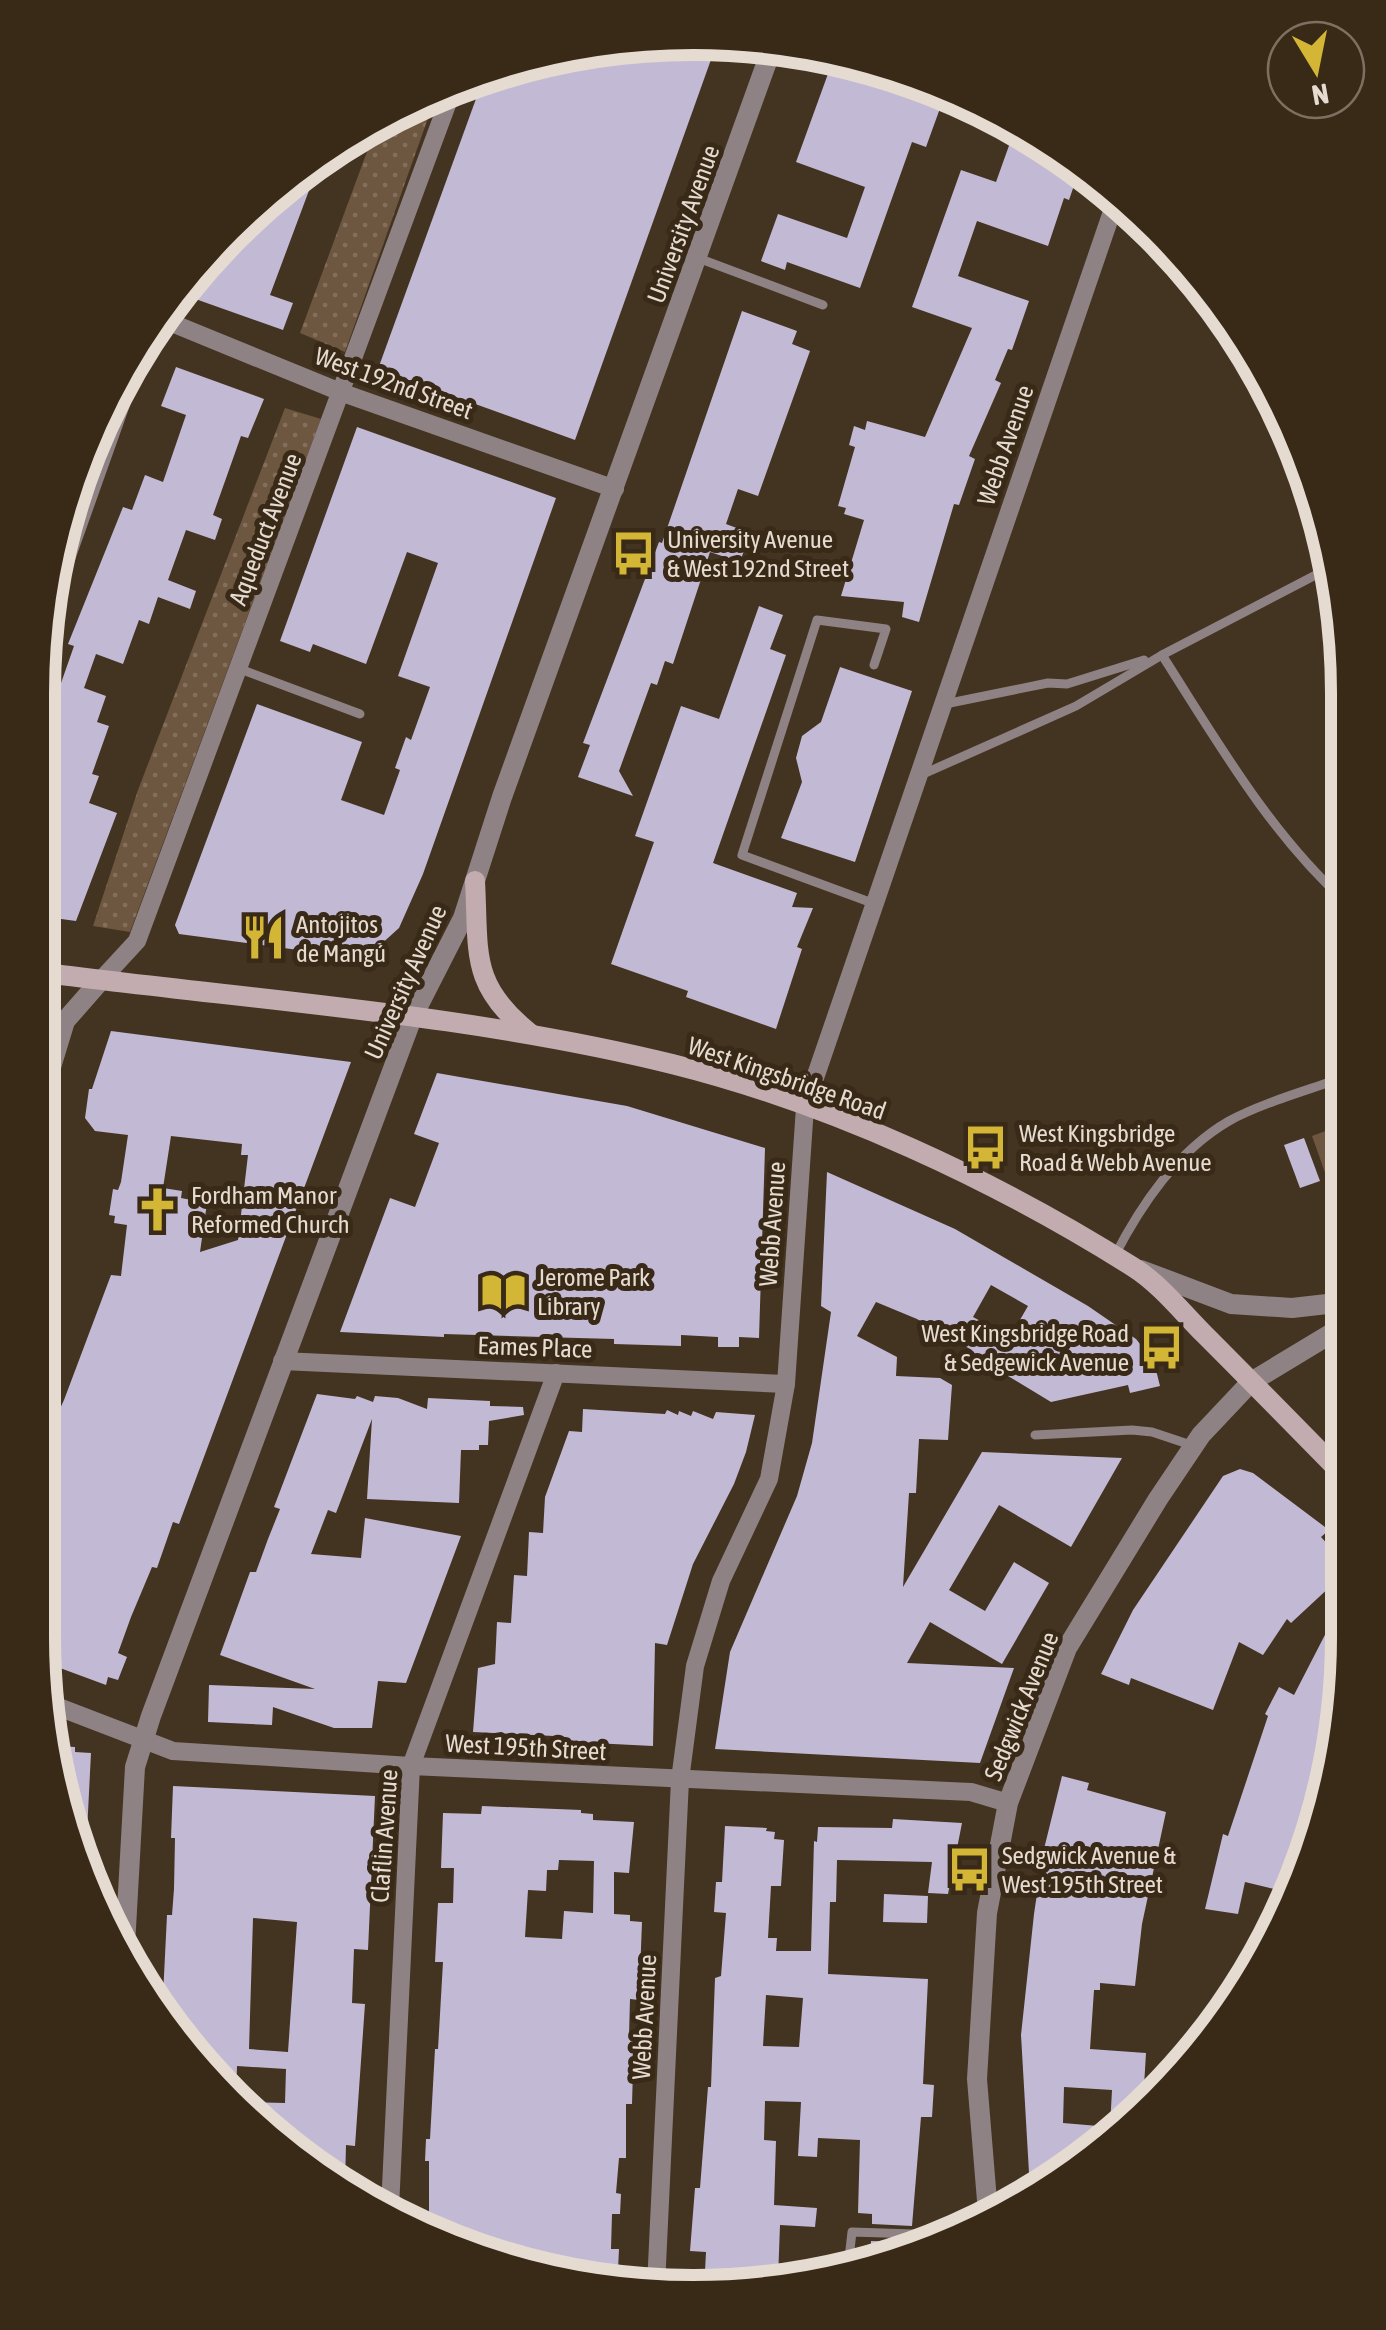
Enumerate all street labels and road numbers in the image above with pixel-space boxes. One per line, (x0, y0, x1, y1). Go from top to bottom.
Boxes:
street label: University Avenue (641, 141, 725, 307)
street label: West 192nd Street (311, 342, 477, 424)
street label: Webb Avenue (971, 381, 1039, 509)
street label: Aqueduct Avenue (223, 449, 307, 609)
street label: University Avenue (358, 900, 452, 1064)
street label: West Kingsbridge Road (684, 1031, 890, 1125)
street label: Webb Avenue (754, 1161, 790, 1287)
street label: Eames Place (477, 1331, 593, 1363)
street label: Sedgwick Avenue (978, 1628, 1064, 1784)
street label: West 195th Street (445, 1729, 607, 1765)
street label: Claflin Avenue (365, 1768, 403, 1904)
street label: Webb Avenue (627, 1954, 661, 2080)

